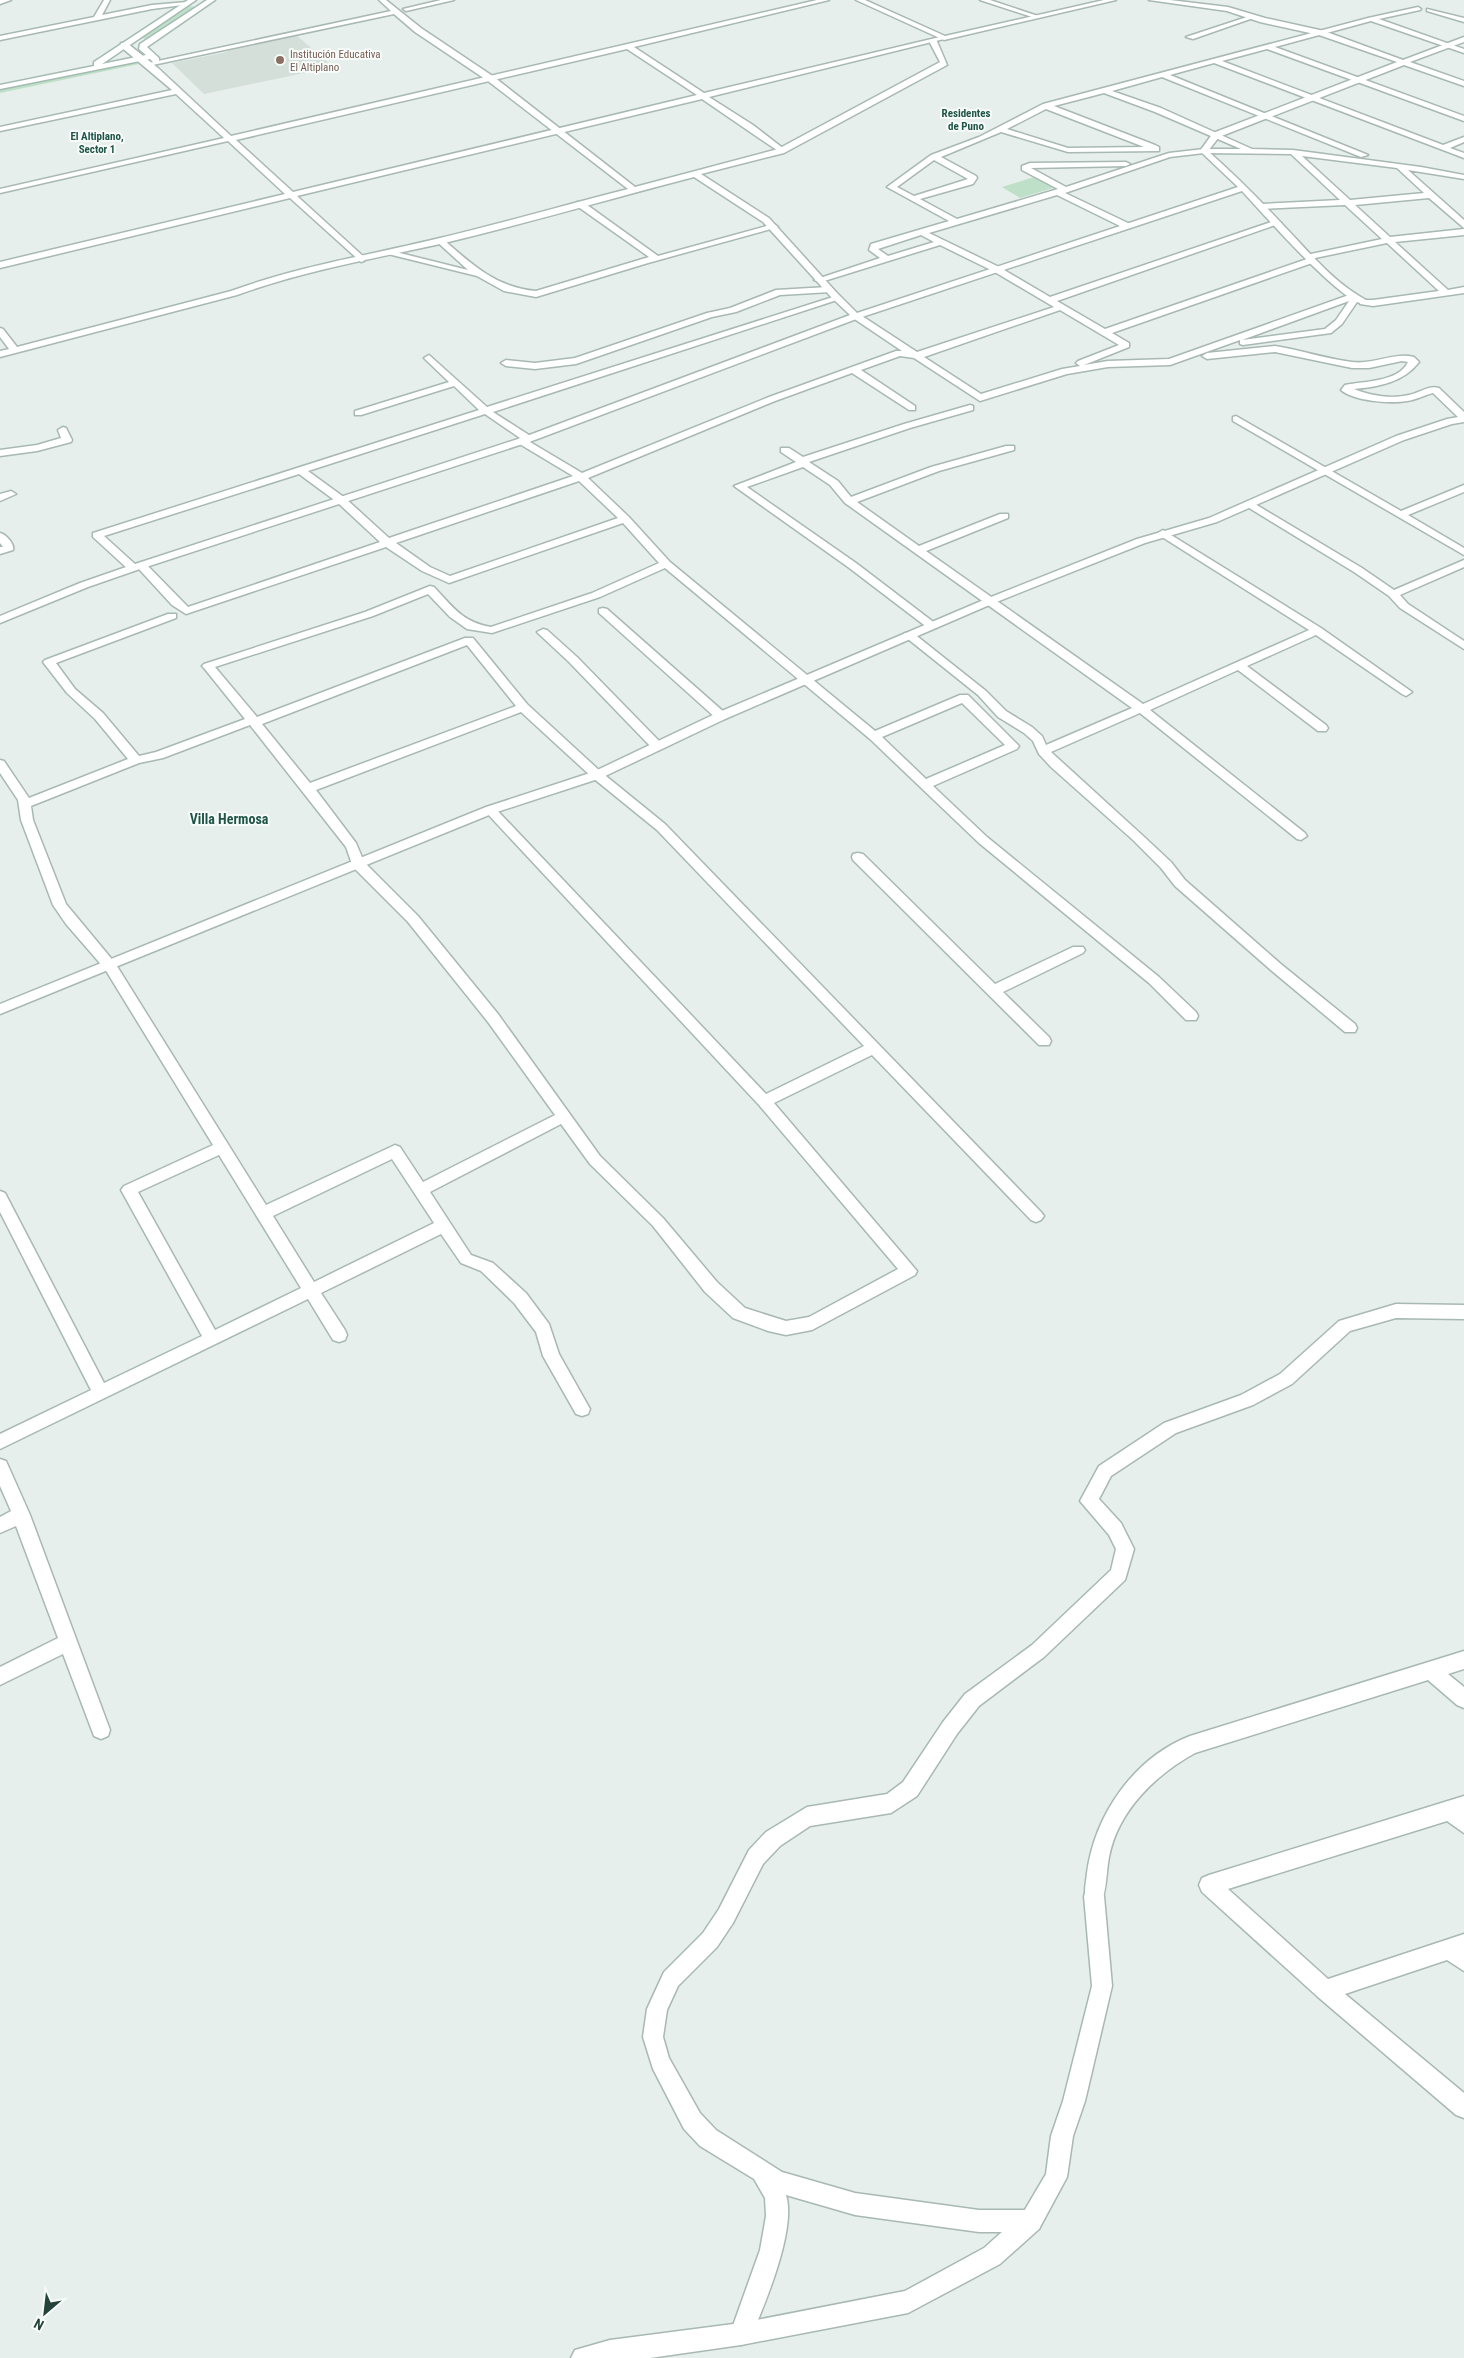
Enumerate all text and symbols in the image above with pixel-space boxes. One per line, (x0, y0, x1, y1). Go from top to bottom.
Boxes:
place label: Institución Educativa El Altiplano (290, 48, 381, 74)
marker: Institución Educativa El Altiplano (274, 54, 286, 66)
district label: Residentes de Puno (942, 107, 990, 133)
district label: El Altiplano, Sector 1 (70, 130, 124, 156)
district label: Villa Hermosa (190, 811, 269, 827)
north arrow (20, 2288, 70, 2338)
text: N (31, 2315, 46, 2334)

